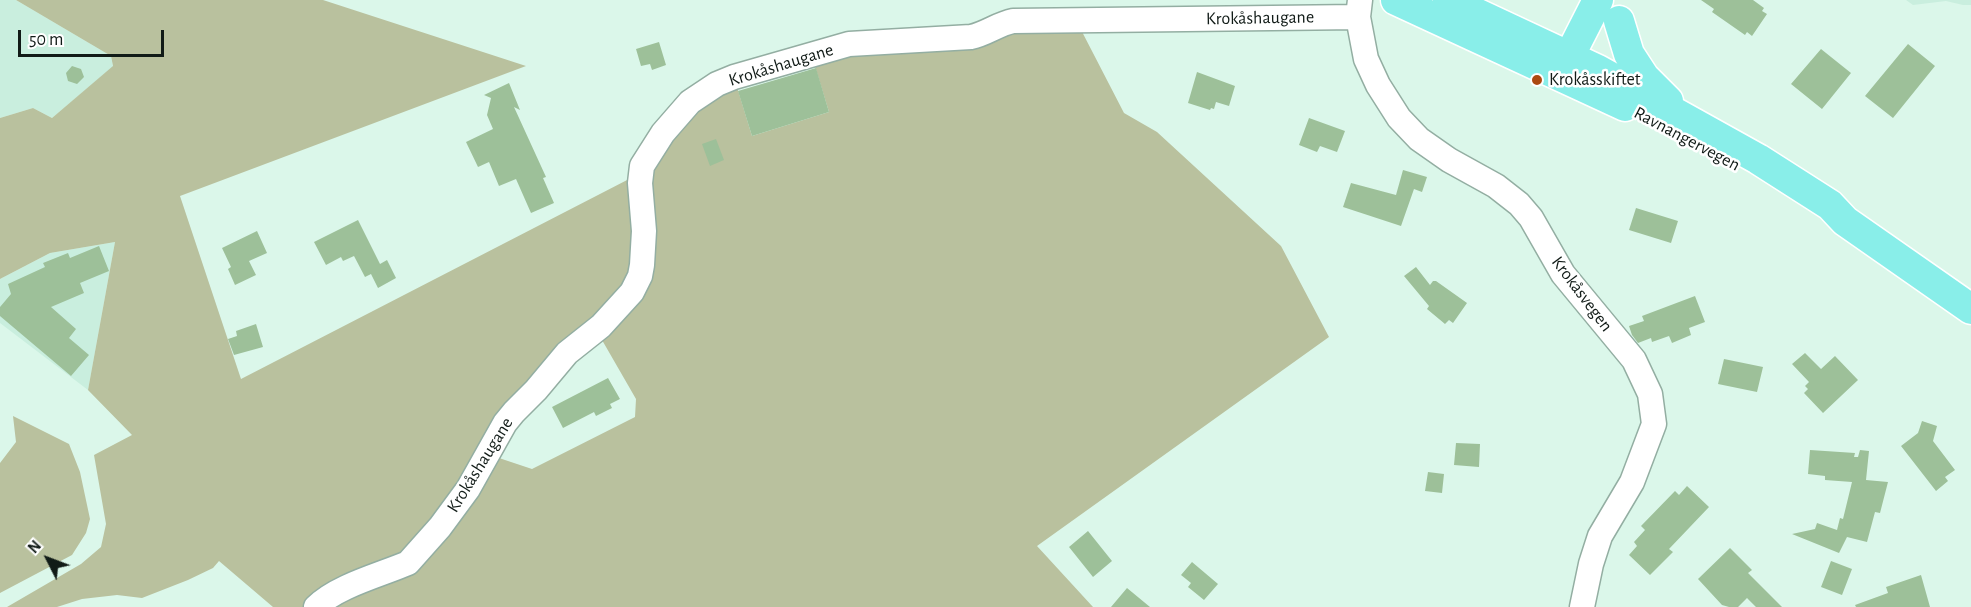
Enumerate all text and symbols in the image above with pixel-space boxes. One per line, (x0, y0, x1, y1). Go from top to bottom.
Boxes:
street label: Krokåshaugane (1206, 6, 1314, 30)
scale bar (21, 18, 166, 56)
text: 50 m (29, 31, 63, 49)
street label: Krokåshaugane (726, 39, 836, 91)
place label: Krokåsskiftet (1549, 69, 1640, 91)
marker: Krokåsskiftet (1530, 73, 1544, 87)
street label: Ravnangervegen (1630, 102, 1744, 176)
street label: Krokåsvegen (1547, 252, 1617, 336)
street label: Krokåshaugane (442, 413, 518, 517)
north arrow (18, 529, 78, 589)
text: N (25, 537, 44, 556)

